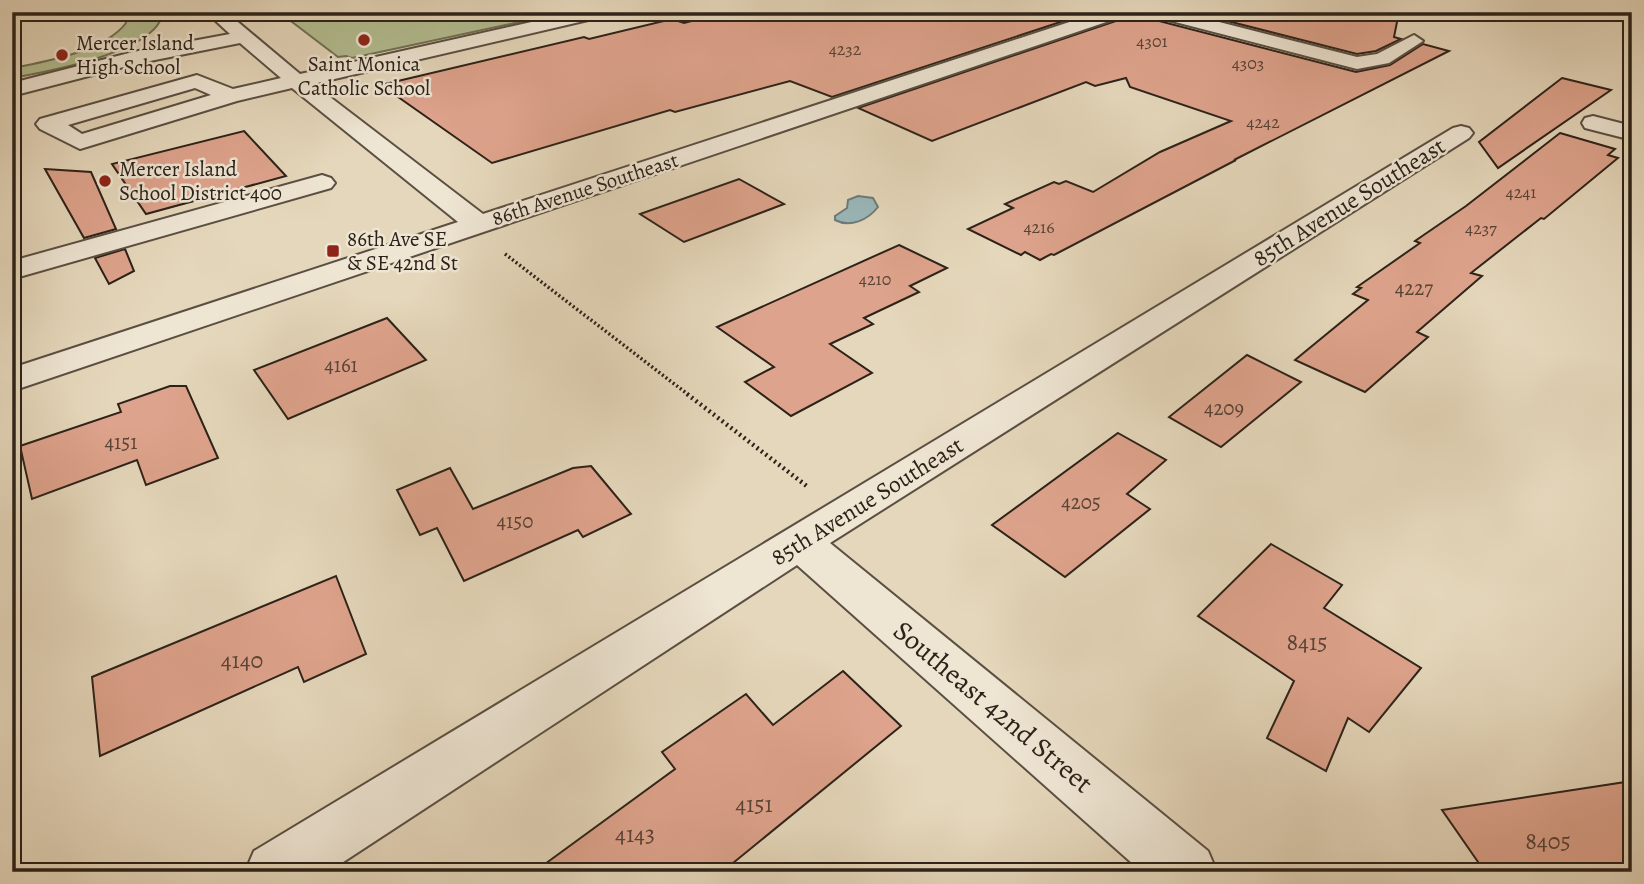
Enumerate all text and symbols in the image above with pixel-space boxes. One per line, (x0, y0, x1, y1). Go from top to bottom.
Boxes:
place label: Mercer Island High School (76, 29, 195, 81)
house number: 4301 (1136, 29, 1168, 53)
marker: Saint Monica Catholic School (356, 32, 372, 48)
house number: 4232 (829, 37, 862, 61)
marker: Mercer Island High School (54, 47, 70, 63)
place label: Saint Monica Catholic School (298, 50, 430, 102)
house number: 4303 (1232, 51, 1264, 75)
house number: 4242 (1246, 110, 1280, 134)
street label: 85th Avenue Southeast (1247, 130, 1451, 274)
street label: 86th Avenue Southeast (488, 146, 682, 232)
place label: Mercer Island School District 400 (119, 155, 282, 207)
marker: Mercer Island School District 400 (97, 173, 113, 189)
house number: 4241 (1505, 180, 1537, 204)
house number: 4216 (1023, 215, 1055, 239)
house number: 4237 (1465, 216, 1497, 240)
place label: 86th Ave SE & SE 42nd St (347, 225, 458, 277)
marker: 86th Ave SE & SE 42nd St (325, 243, 341, 259)
house number: 4210 (859, 267, 891, 291)
house number: 4227 (1395, 274, 1433, 302)
house number: 4161 (324, 351, 358, 379)
house number: 4209 (1204, 394, 1244, 422)
house number: 4151 (105, 428, 137, 456)
street label: 85th Avenue Southeast (765, 429, 969, 573)
house number: 4205 (1061, 488, 1101, 516)
house number: 4150 (497, 507, 533, 535)
street label: Southeast 42nd Street (885, 612, 1101, 802)
house number: 8415 (1286, 626, 1328, 658)
house number: 4140 (221, 644, 263, 676)
house number: 4151 (735, 788, 773, 820)
house number: 4143 (615, 818, 655, 850)
house number: 8405 (1525, 825, 1571, 857)

